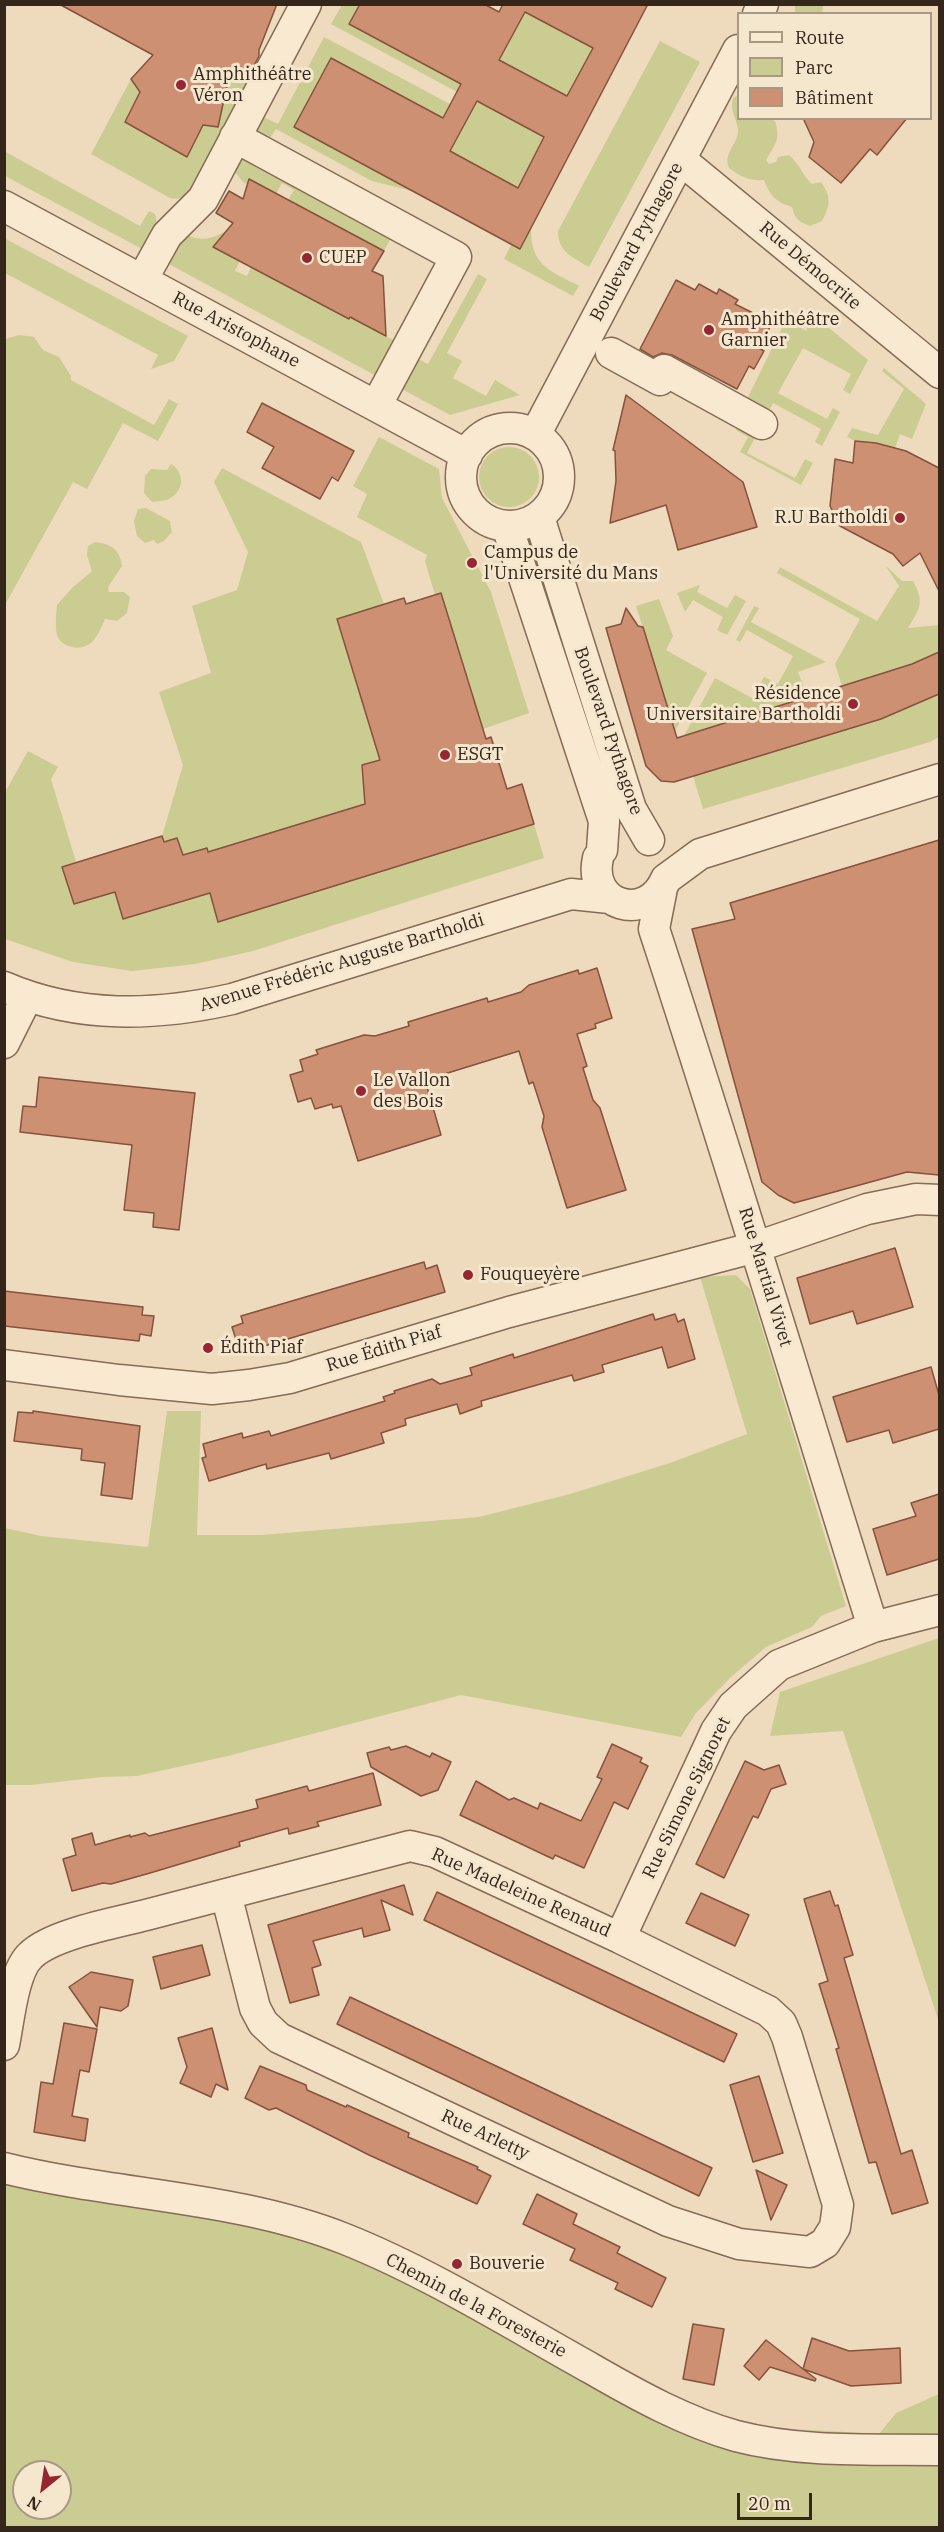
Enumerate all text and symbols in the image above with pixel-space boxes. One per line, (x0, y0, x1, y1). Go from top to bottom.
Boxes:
legend (737, 12, 932, 120)
text: Route (795, 26, 844, 49)
text: Parc (795, 56, 833, 79)
place label: Amphithéâtre Véron (193, 64, 311, 106)
marker: Amphithéâtre Véron (174, 78, 188, 92)
text: Bâtiment (795, 86, 873, 109)
street label: Boulevard Pythagore (586, 159, 688, 325)
street label: Rue Démocrite (755, 217, 865, 315)
place label: CUEP (319, 247, 367, 269)
marker: CUEP (300, 251, 314, 265)
street label: Rue Aristophane (169, 287, 303, 373)
place label: Amphithéâtre Garnier (721, 309, 839, 352)
marker: Amphithéâtre Garnier (702, 323, 716, 337)
place label: R.U Bartholdi (774, 507, 888, 529)
marker: R.U Bartholdi (893, 511, 907, 525)
place label: Campus de l'Université du Mans (484, 542, 658, 584)
marker: Campus de l'Université du Mans (465, 556, 479, 570)
street label: Boulevard Pythagore (569, 644, 647, 818)
place label: Résidence Universitaire Bartholdi (646, 683, 841, 726)
marker: Résidence Universitaire Bartholdi (846, 697, 860, 711)
place label: ESGT (457, 744, 503, 766)
marker: ESGT (438, 748, 452, 762)
street label: Avenue Frédéric Auguste Bartholdi (197, 909, 487, 1017)
place label: Le Vallon des Bois (373, 1070, 451, 1112)
marker: Le Vallon des Bois (354, 1084, 368, 1098)
street label: Rue Martial Vivet (734, 1205, 796, 1349)
place label: Fouqueyère (480, 1264, 580, 1286)
marker: Fouqueyère (461, 1268, 475, 1282)
street label: Rue Édith Piaf (324, 1321, 444, 1377)
place label: Édith Piaf (220, 1337, 303, 1359)
marker: Édith Piaf (201, 1341, 215, 1355)
street label: Rue Simone Signoret (638, 1713, 736, 1883)
street label: Rue Madeleine Renaud (428, 1844, 614, 1942)
street label: Rue Arletty (438, 2105, 532, 2165)
street label: Chemin de la Foresterie (382, 2249, 570, 2363)
place label: Bouverie (469, 2253, 545, 2275)
marker: Bouverie (450, 2257, 464, 2271)
north arrow (12, 2460, 72, 2520)
scale bar (740, 2481, 815, 2519)
text: N (24, 2492, 44, 2516)
text: 20 m (748, 2492, 791, 2515)

